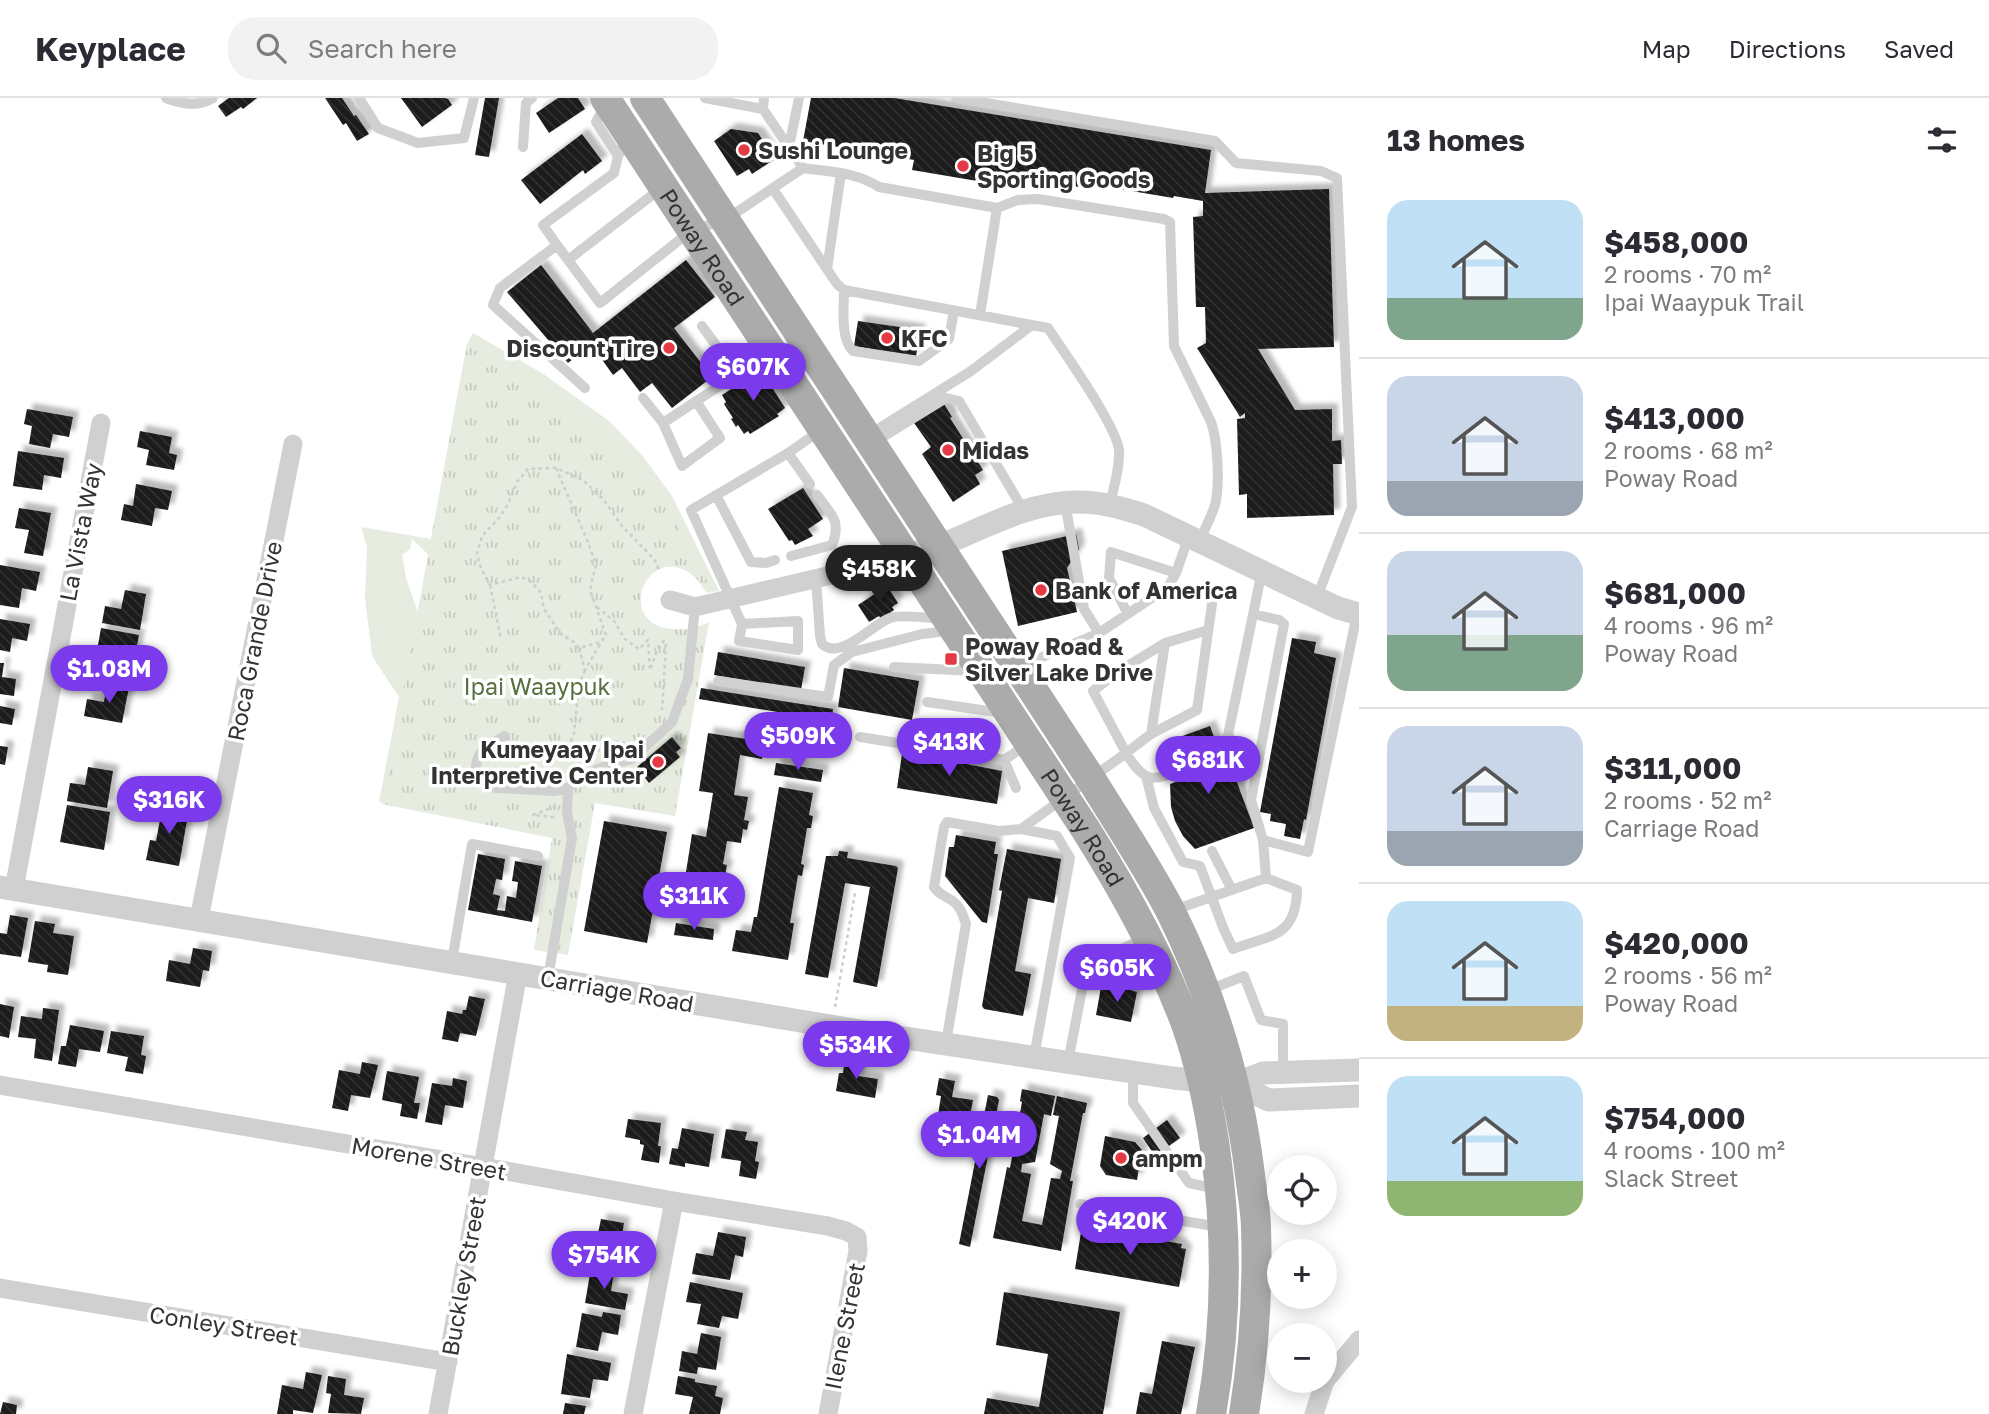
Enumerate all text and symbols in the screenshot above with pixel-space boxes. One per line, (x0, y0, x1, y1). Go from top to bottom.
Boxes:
search box (228, 17, 718, 80)
text: Keyplace (35, 29, 186, 68)
icon: search (252, 29, 290, 67)
text: Search here (308, 33, 457, 64)
text: Map (1642, 34, 1691, 63)
text: Directions (1729, 34, 1846, 63)
text: Saved (1884, 34, 1954, 63)
icon: filters (1923, 121, 1961, 159)
text: 13 homes (1387, 122, 1525, 158)
place label: Sushi Lounge (758, 136, 908, 164)
place label: Big 5 Sporting Goods (977, 139, 1151, 193)
marker: Sushi Lounge (736, 142, 752, 158)
marker: Big 5 Sporting Goods (955, 158, 971, 174)
street label: Poway Road (654, 183, 751, 311)
text: $458,000 (1604, 224, 1748, 260)
icon: home (1443, 228, 1527, 312)
text: 2 rooms · 70 m² (1604, 260, 1771, 288)
text: Ipai Waaypuk Trail (1604, 288, 1804, 316)
place label: KFC (901, 324, 948, 352)
marker: KFC (879, 330, 895, 346)
place label: Discount Tire (506, 334, 655, 362)
marker: Discount Tire (661, 340, 677, 356)
pin: $607K (704, 344, 802, 403)
text: $607K (716, 352, 790, 380)
text: $413,000 (1604, 400, 1745, 436)
icon: home (1443, 404, 1527, 488)
place label: Midas (962, 436, 1029, 464)
text: 2 rooms · 68 m² (1604, 436, 1773, 464)
marker: Midas (940, 442, 956, 458)
street label: La Vista Way (53, 460, 107, 604)
text: Poway Road (1604, 464, 1738, 492)
street label: Roca Grande Drive (221, 539, 287, 743)
pin: $458K (830, 546, 928, 605)
text: $458K (841, 554, 917, 582)
text: $681,000 (1604, 575, 1746, 611)
place label: Bank of America (1055, 576, 1237, 604)
icon: home (1443, 579, 1527, 663)
marker: Bank of America (1033, 582, 1049, 598)
text: 4 rooms · 96 m² (1604, 611, 1773, 639)
place label: Poway Road & Silver Lake Drive (965, 632, 1153, 686)
text: Poway Road (1604, 639, 1738, 667)
pin: $1.08M (52, 646, 166, 705)
marker: Poway Road & Silver Lake Drive (943, 651, 959, 667)
text: $1.08M (67, 654, 151, 682)
park label: Ipai Waaypuk (464, 672, 610, 700)
pin: $509K (749, 712, 847, 772)
pin: $413K (900, 718, 998, 778)
text: $509K (760, 721, 836, 749)
text: $413K (913, 727, 985, 755)
place label: Kumeyaay Ipai Interpretive Center (431, 735, 644, 789)
pin: $681K (1159, 736, 1257, 796)
text: $681K (1171, 745, 1245, 773)
text: $311,000 (1604, 750, 1741, 786)
marker: Kumeyaay Ipai Interpretive Center (650, 754, 666, 770)
icon: home (1443, 754, 1527, 838)
street label: Poway Road (1035, 763, 1131, 891)
pin: $316K (120, 776, 218, 836)
text: $316K (133, 785, 205, 813)
text: 2 rooms · 52 m² (1604, 786, 1771, 814)
text: Carriage Road (1604, 814, 1759, 842)
pin: $311K (645, 872, 743, 932)
text: $311K (659, 881, 729, 909)
text: $420,000 (1604, 925, 1749, 961)
icon: home (1443, 929, 1527, 1013)
pin: $605K (1068, 944, 1166, 1004)
text: $605K (1079, 953, 1155, 981)
text: 2 rooms · 56 m² (1604, 961, 1772, 989)
street label: Carriage Road (538, 963, 696, 1017)
text: Poway Road (1604, 989, 1738, 1017)
pin: $534K (807, 1021, 905, 1081)
text: $534K (819, 1030, 893, 1058)
text: $754,000 (1604, 1100, 1746, 1136)
icon: home (1443, 1104, 1527, 1188)
pin: $1.04M (922, 1112, 1036, 1171)
text: $1.04M (937, 1120, 1021, 1148)
street label: Morene Street (349, 1131, 509, 1185)
text: 4 rooms · 100 m² (1604, 1136, 1785, 1164)
place label: ampm (1135, 1144, 1203, 1172)
marker: ampm (1113, 1150, 1129, 1166)
map controls (1267, 1155, 1337, 1393)
button: locate (1267, 1155, 1337, 1225)
text: Slack Street (1604, 1164, 1738, 1192)
street label: Buckley Street (435, 1194, 491, 1358)
pin: $420K (1081, 1198, 1179, 1257)
text: $420K (1092, 1206, 1168, 1234)
pin: $754K (555, 1232, 653, 1291)
button: + (1267, 1239, 1337, 1309)
text: $754K (567, 1240, 641, 1268)
street label: Ilene Street (818, 1260, 870, 1392)
street label: Conley Street (148, 1299, 300, 1351)
button: − (1267, 1323, 1337, 1393)

